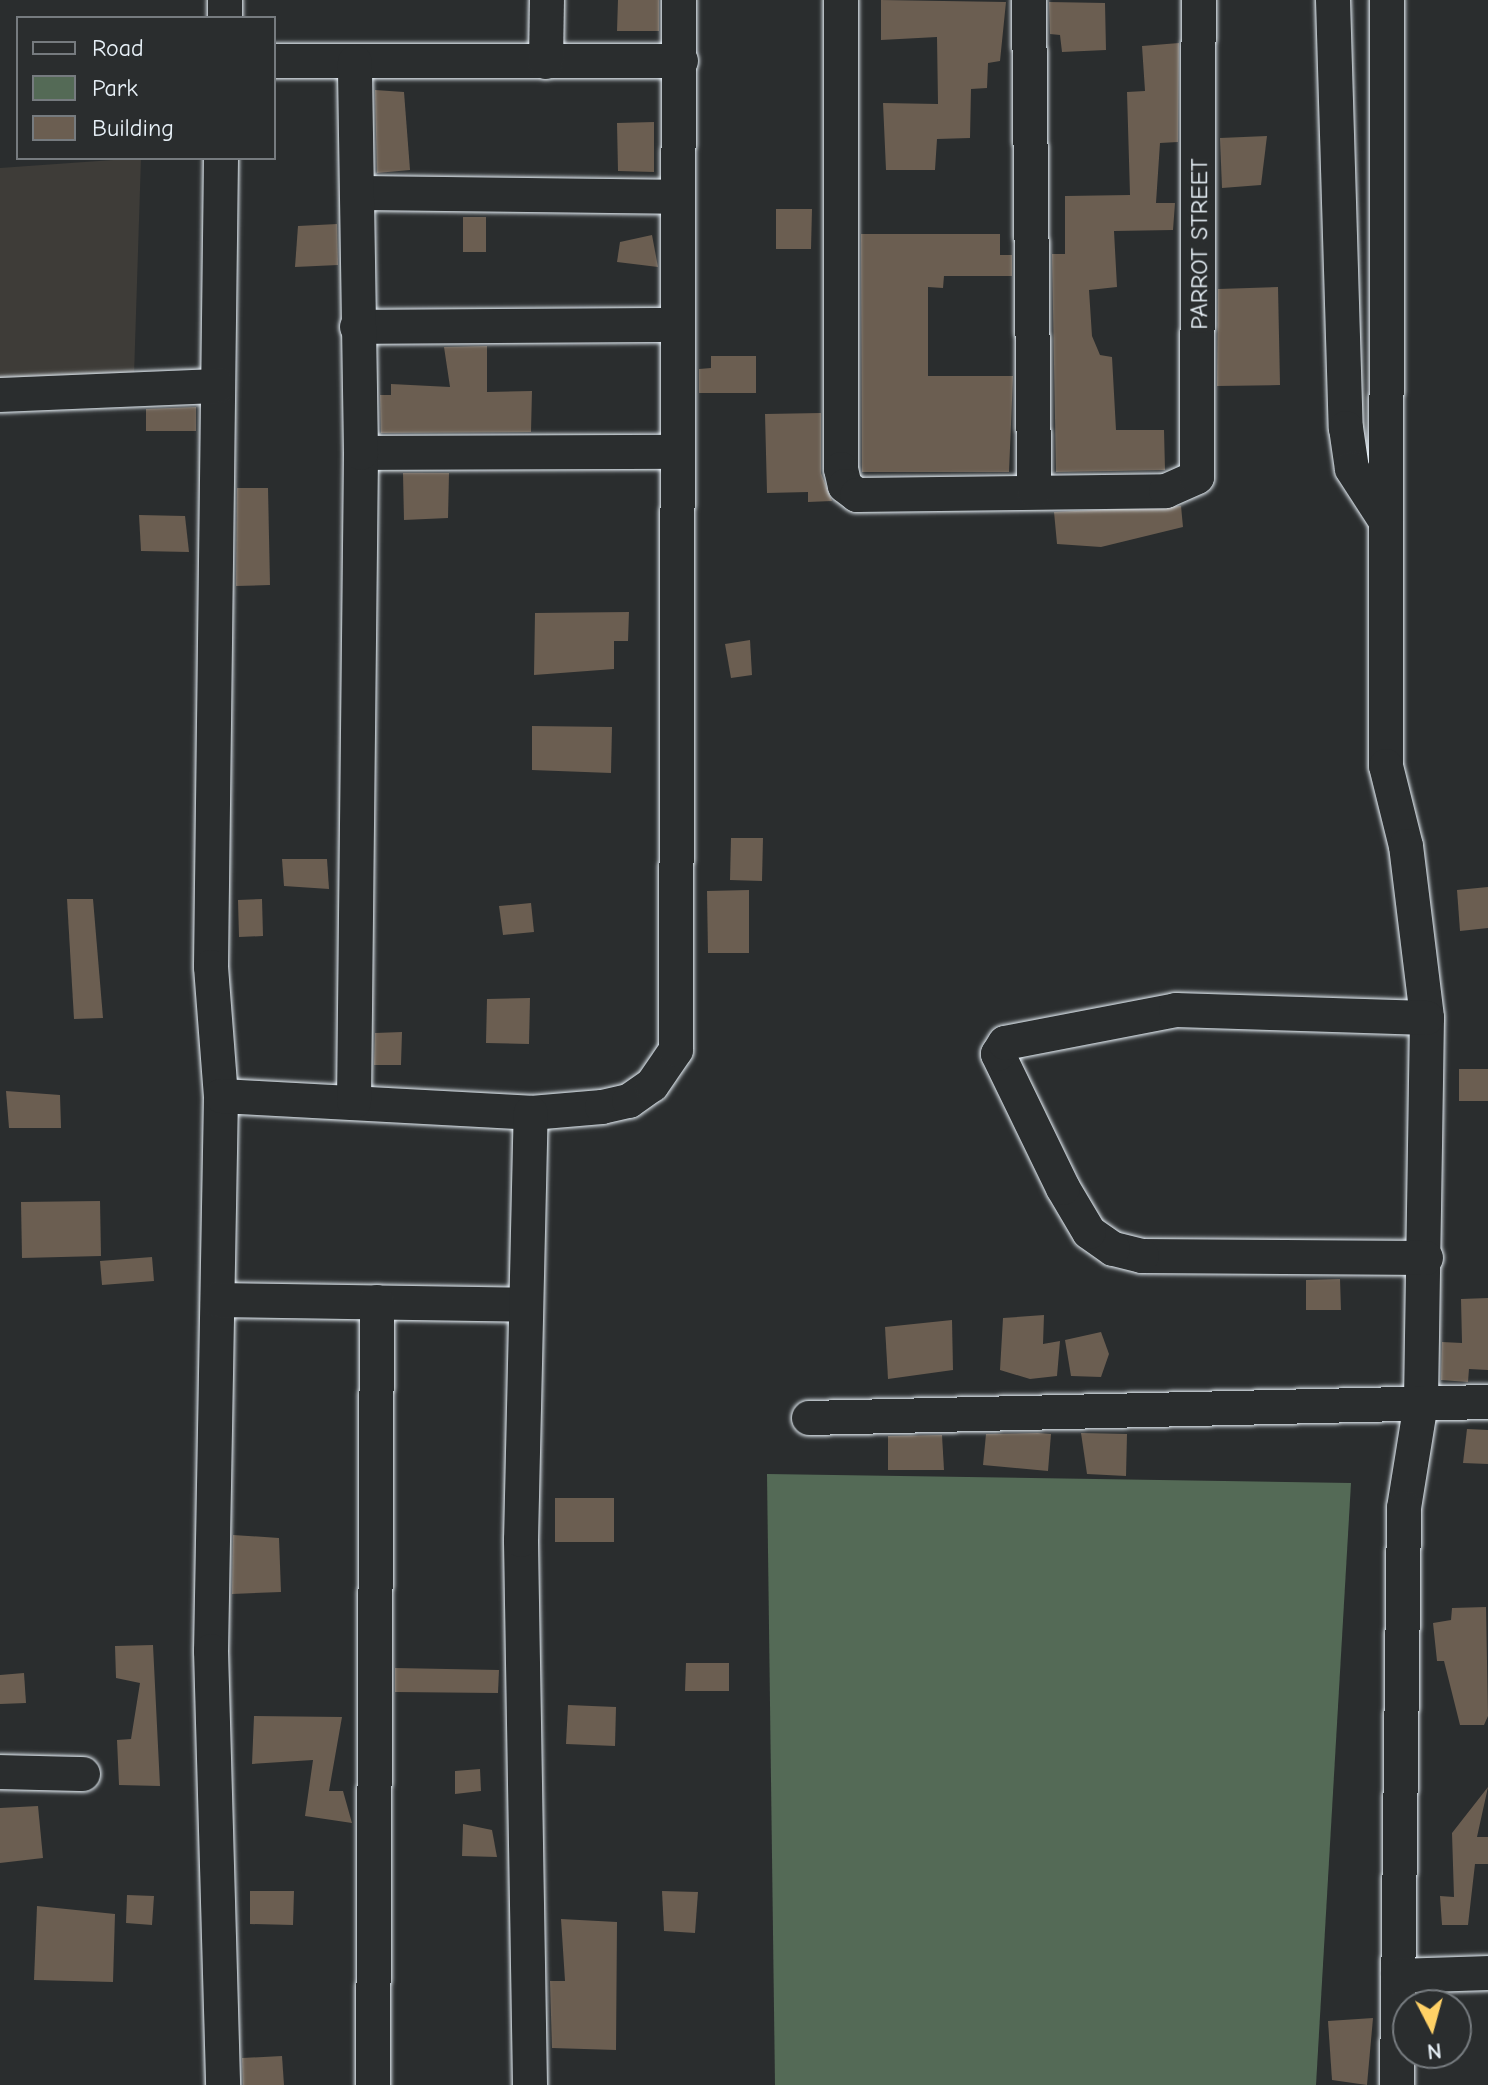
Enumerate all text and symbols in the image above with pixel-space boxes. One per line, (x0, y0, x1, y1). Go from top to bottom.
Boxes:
legend (16, 16, 276, 160)
text: Road (92, 34, 144, 62)
text: Park (92, 74, 138, 102)
text: Building (92, 114, 174, 142)
street label: PARROT STREET (1186, 158, 1214, 330)
north arrow (1392, 1989, 1472, 2069)
text: N (1426, 2037, 1443, 2065)

